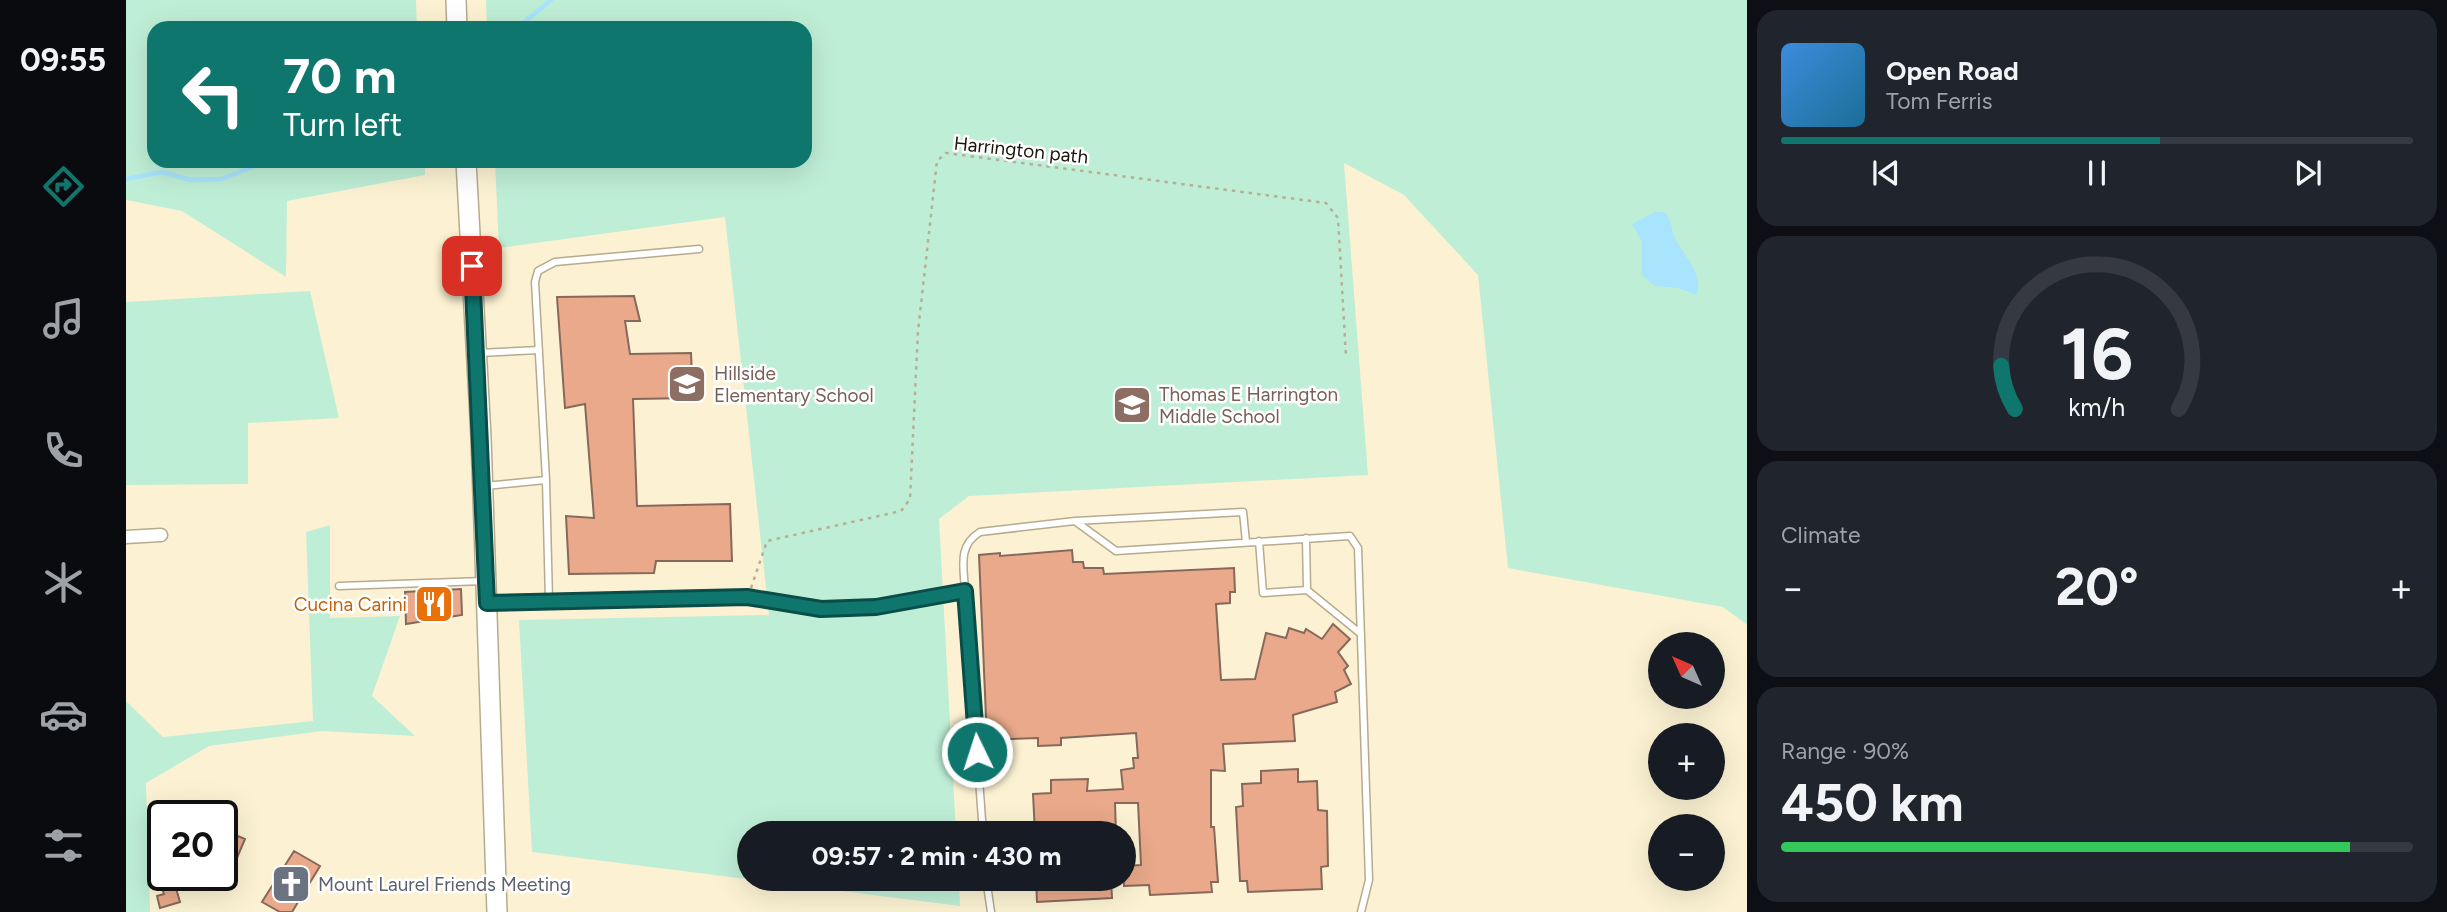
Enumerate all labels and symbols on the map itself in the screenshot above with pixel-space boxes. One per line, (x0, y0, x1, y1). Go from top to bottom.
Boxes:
street label: Harrington path (953, 132, 1089, 168)
pin (442, 236, 502, 296)
place label: Hillside Elementary School (714, 362, 874, 407)
school or university icon: Hillside Elementary School (666, 363, 708, 405)
place label: Thomas E Harrington Middle School (1159, 383, 1338, 428)
school or university icon: Thomas E Harrington Middle School (1111, 384, 1153, 426)
restaurant icon: Cucina Carini (413, 583, 455, 625)
place label: Cucina Carini (294, 593, 407, 616)
north arrow (1648, 632, 1726, 709)
position arrow (940, 715, 1014, 789)
speed limit sign: 20 (147, 800, 238, 891)
church icon: Mount Laurel Friends Meeting (270, 863, 312, 905)
place label: Mount Laurel Friends Meeting (318, 873, 571, 896)

